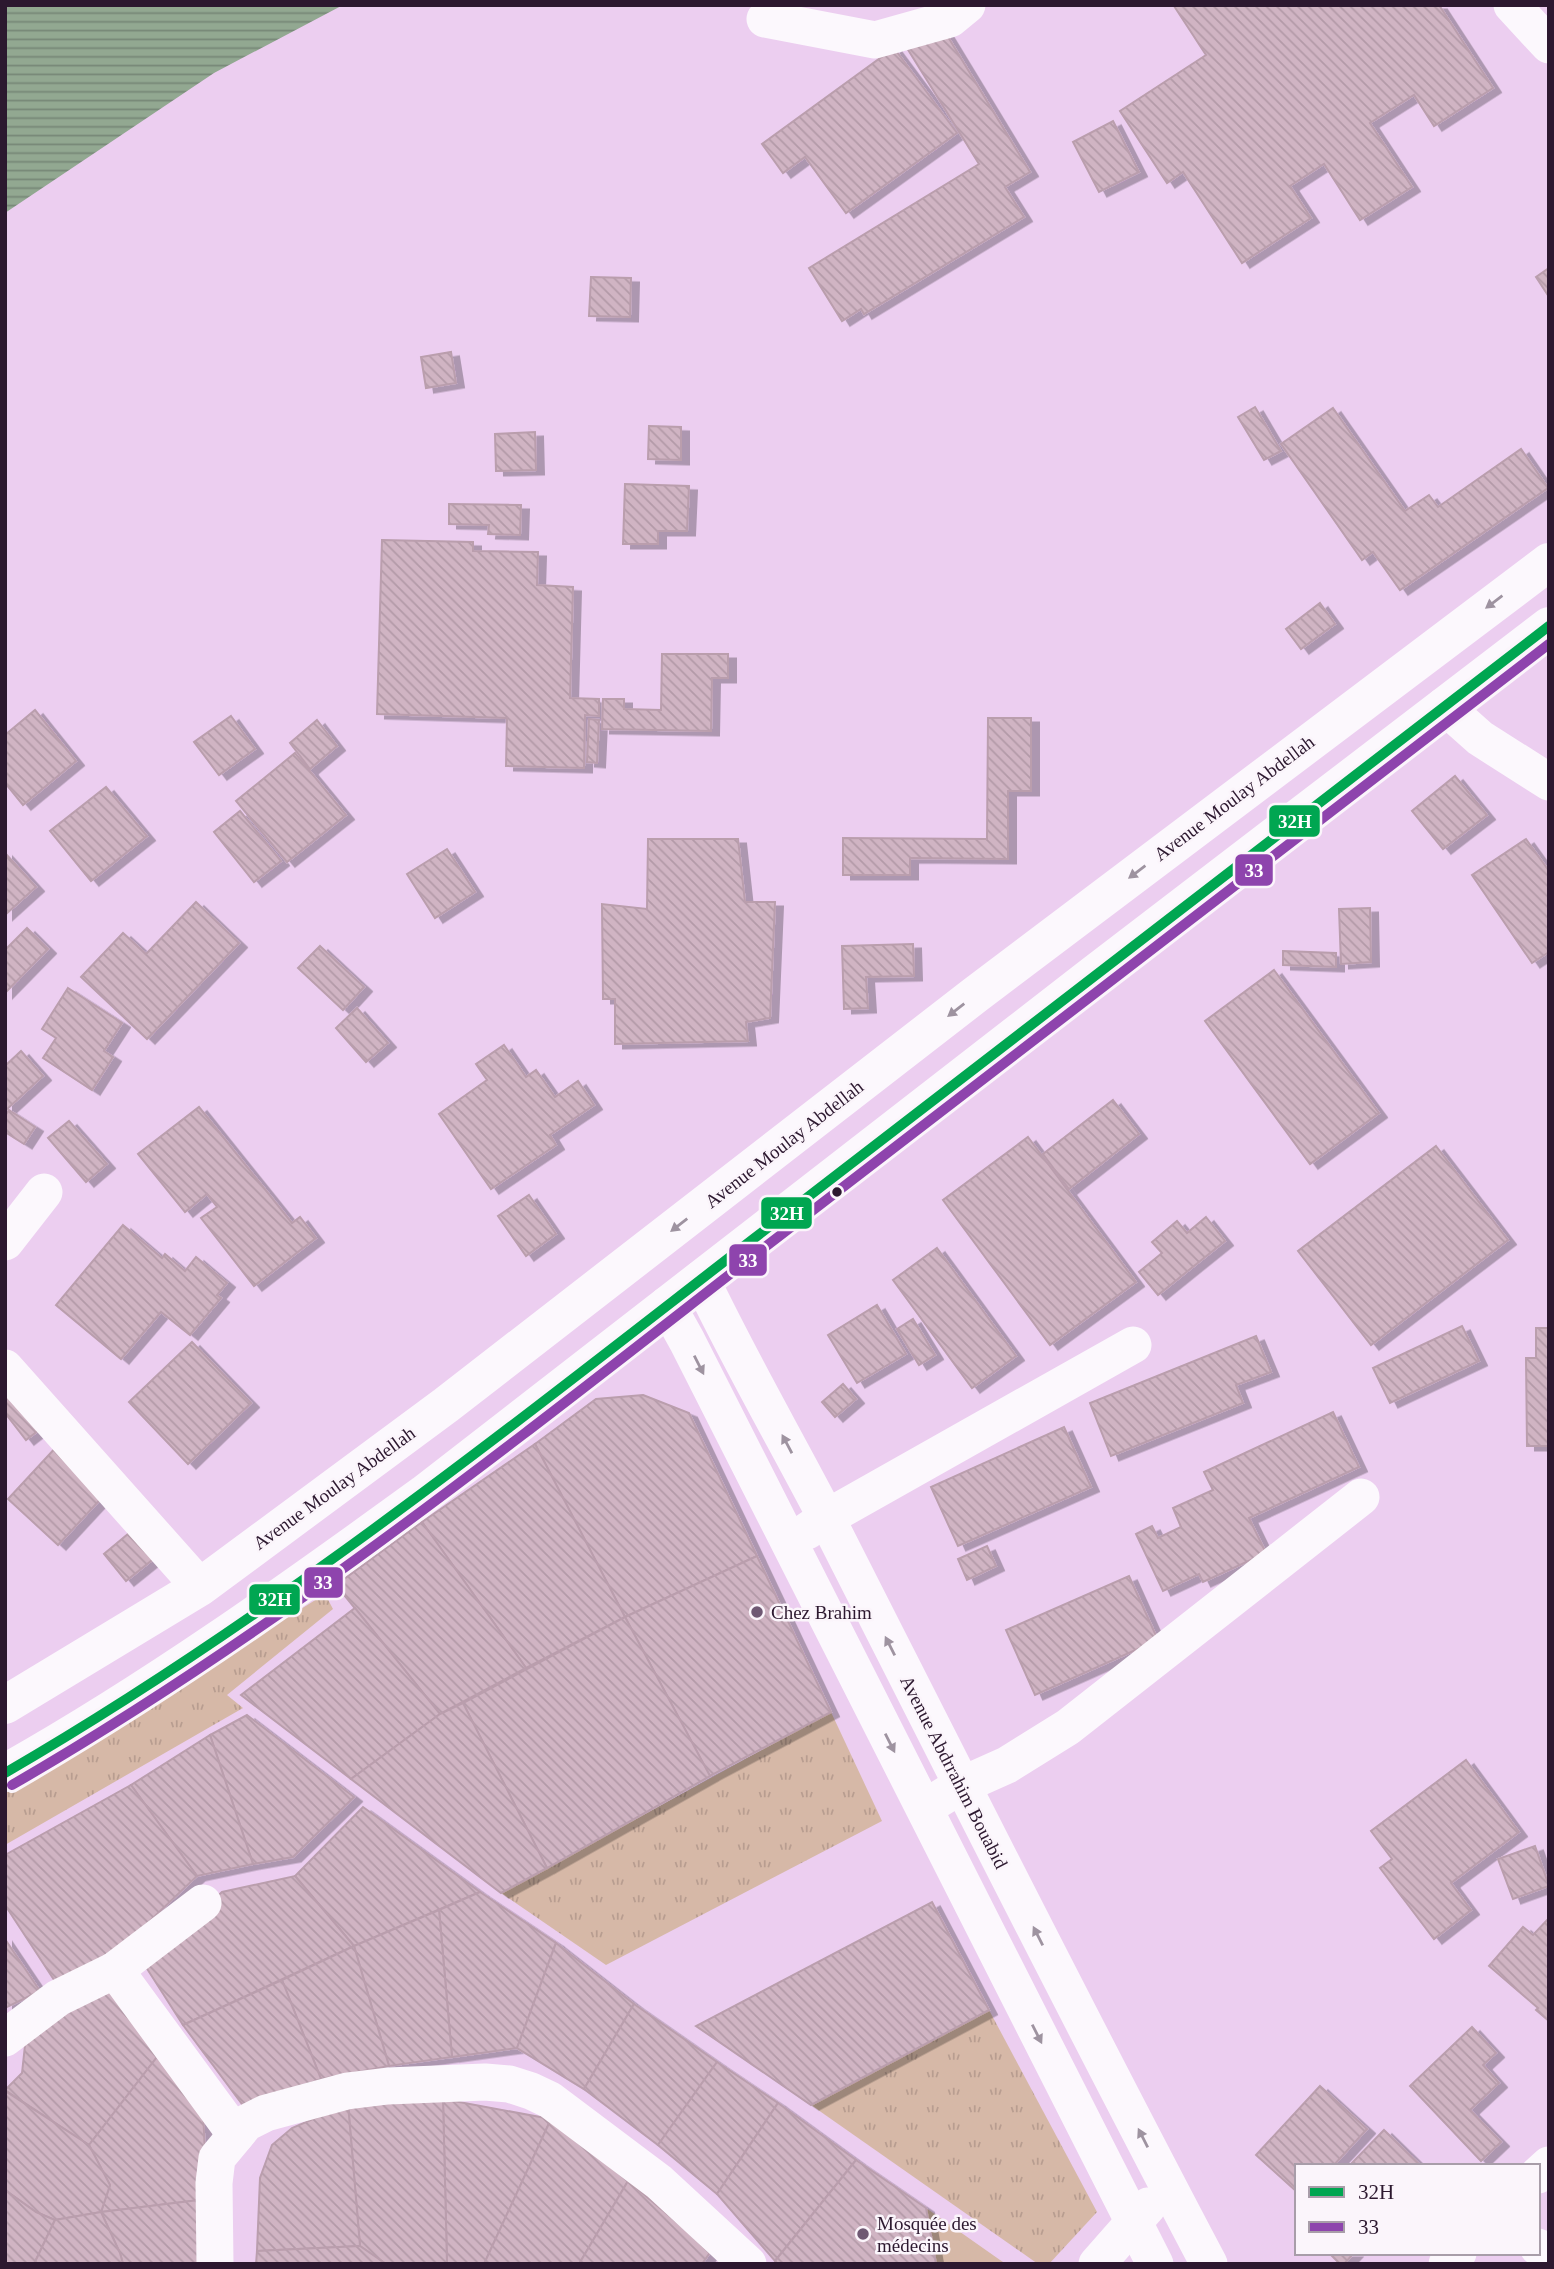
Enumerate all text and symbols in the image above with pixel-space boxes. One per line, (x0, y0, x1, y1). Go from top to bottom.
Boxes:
one-way arrow (1485, 595, 1503, 609)
street label: Avenue Moulay Abdellah (1150, 731, 1319, 865)
line badge: 32H (1268, 804, 1321, 838)
text: 32H (1278, 811, 1312, 832)
line badge: 33 (1234, 853, 1274, 887)
text: 33 (1245, 860, 1264, 881)
one-way arrow (1128, 865, 1146, 880)
one-way arrow (947, 1003, 965, 1018)
street label: Avenue Moulay Abdellah (701, 1075, 868, 1212)
unlabelled marker (830, 1185, 844, 1199)
line badge: 32H (760, 1196, 813, 1230)
text: 32H (770, 1203, 804, 1224)
one-way arrow (671, 1217, 689, 1232)
line badge: 33 (728, 1243, 768, 1277)
text: 33 (739, 1250, 758, 1271)
one-way arrow (694, 1355, 705, 1375)
street label: Avenue Moulay Abdellah (249, 1422, 419, 1554)
one-way arrow (781, 1434, 792, 1454)
line badge: 33 (303, 1566, 344, 1599)
text: 33 (314, 1572, 333, 1593)
line badge: 32H (248, 1583, 301, 1616)
text: 32H (258, 1589, 292, 1610)
place label: Chez Brahim (771, 1602, 872, 1623)
marker: Chez Brahim (749, 1604, 765, 1620)
one-way arrow (885, 1636, 897, 1656)
street label: Avenue Abdrrahim Bouabid (896, 1672, 1012, 1872)
one-way arrow (885, 1733, 896, 1753)
one-way arrow (1033, 1926, 1045, 1946)
one-way arrow (1031, 2024, 1043, 2044)
one-way arrow (1138, 2128, 1149, 2148)
legend (1295, 2164, 1540, 2255)
text: 32H (1358, 2180, 1394, 2204)
place label: Mosquée des médecins (877, 2213, 977, 2256)
text: 33 (1358, 2215, 1379, 2239)
marker: Mosquée des médecins (855, 2226, 871, 2242)

